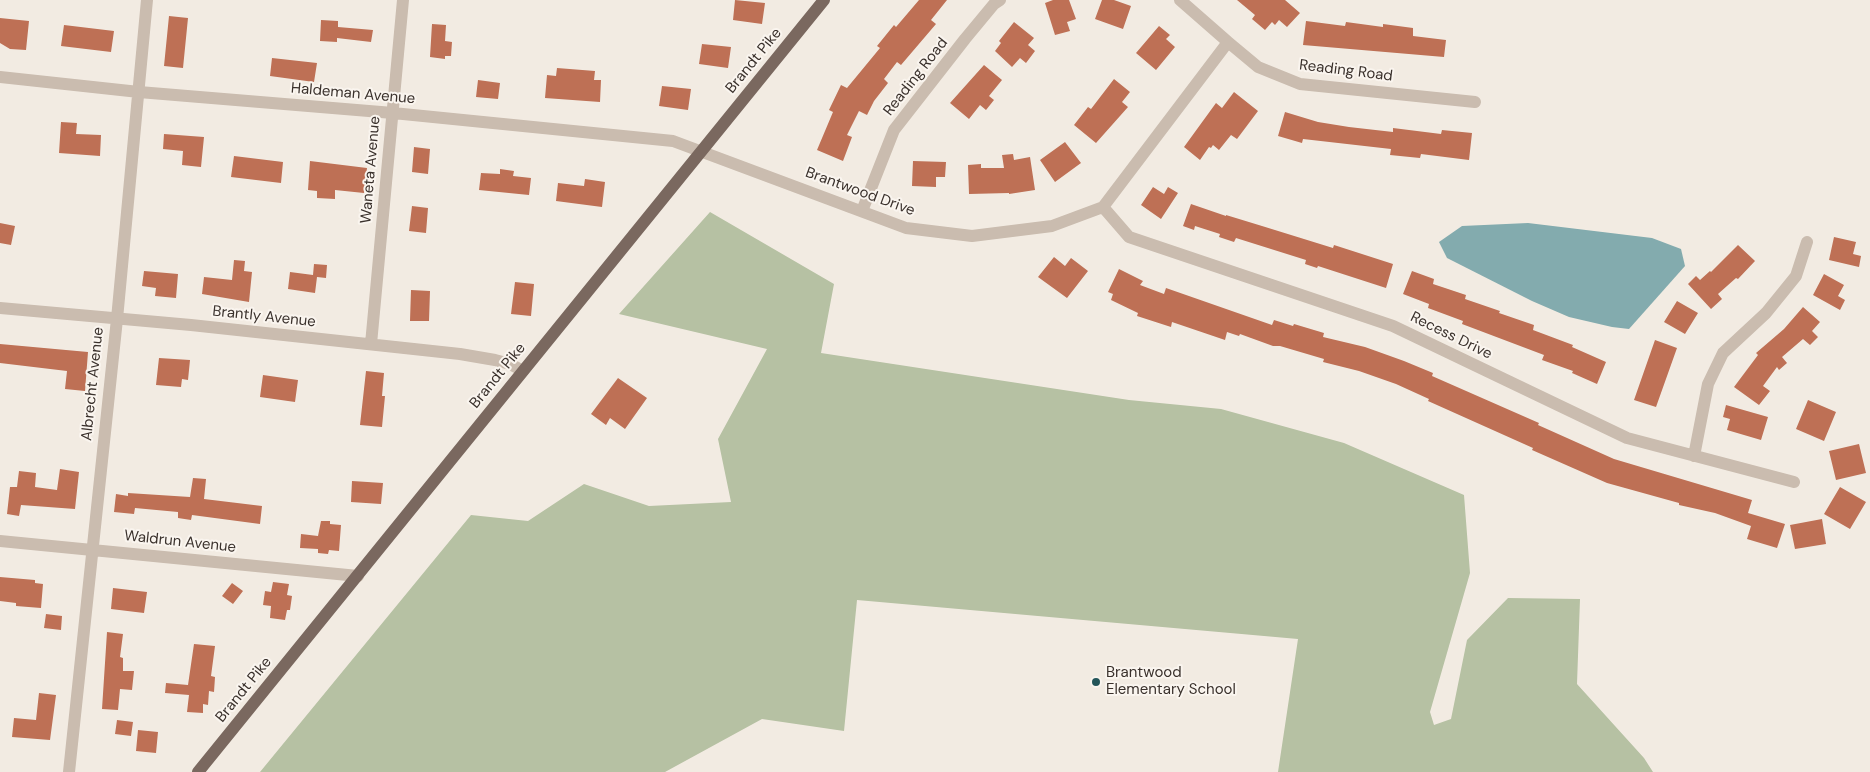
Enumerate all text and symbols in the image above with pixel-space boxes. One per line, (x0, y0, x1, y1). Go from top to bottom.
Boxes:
street label: Brandt Pike (722, 25, 786, 97)
street label: Reading Road (880, 34, 952, 120)
street label: Reading Road (1298, 56, 1394, 86)
street label: Haldeman Avenue (290, 80, 416, 108)
street label: Waneta Avenue (357, 116, 385, 224)
street label: Brantwood Drive (803, 164, 917, 220)
street label: Brantly Avenue (211, 303, 317, 331)
street label: Recess Drive (1407, 308, 1495, 364)
street label: Albrecht Avenue (78, 326, 108, 442)
street label: Brandt Pike (466, 340, 530, 412)
street label: Waldrun Avenue (123, 527, 237, 557)
street label: Brandt Pike (212, 654, 276, 726)
place label: Brantwood Elementary School (1106, 664, 1236, 699)
marker: Brantwood Elementary School (1090, 676, 1102, 688)

